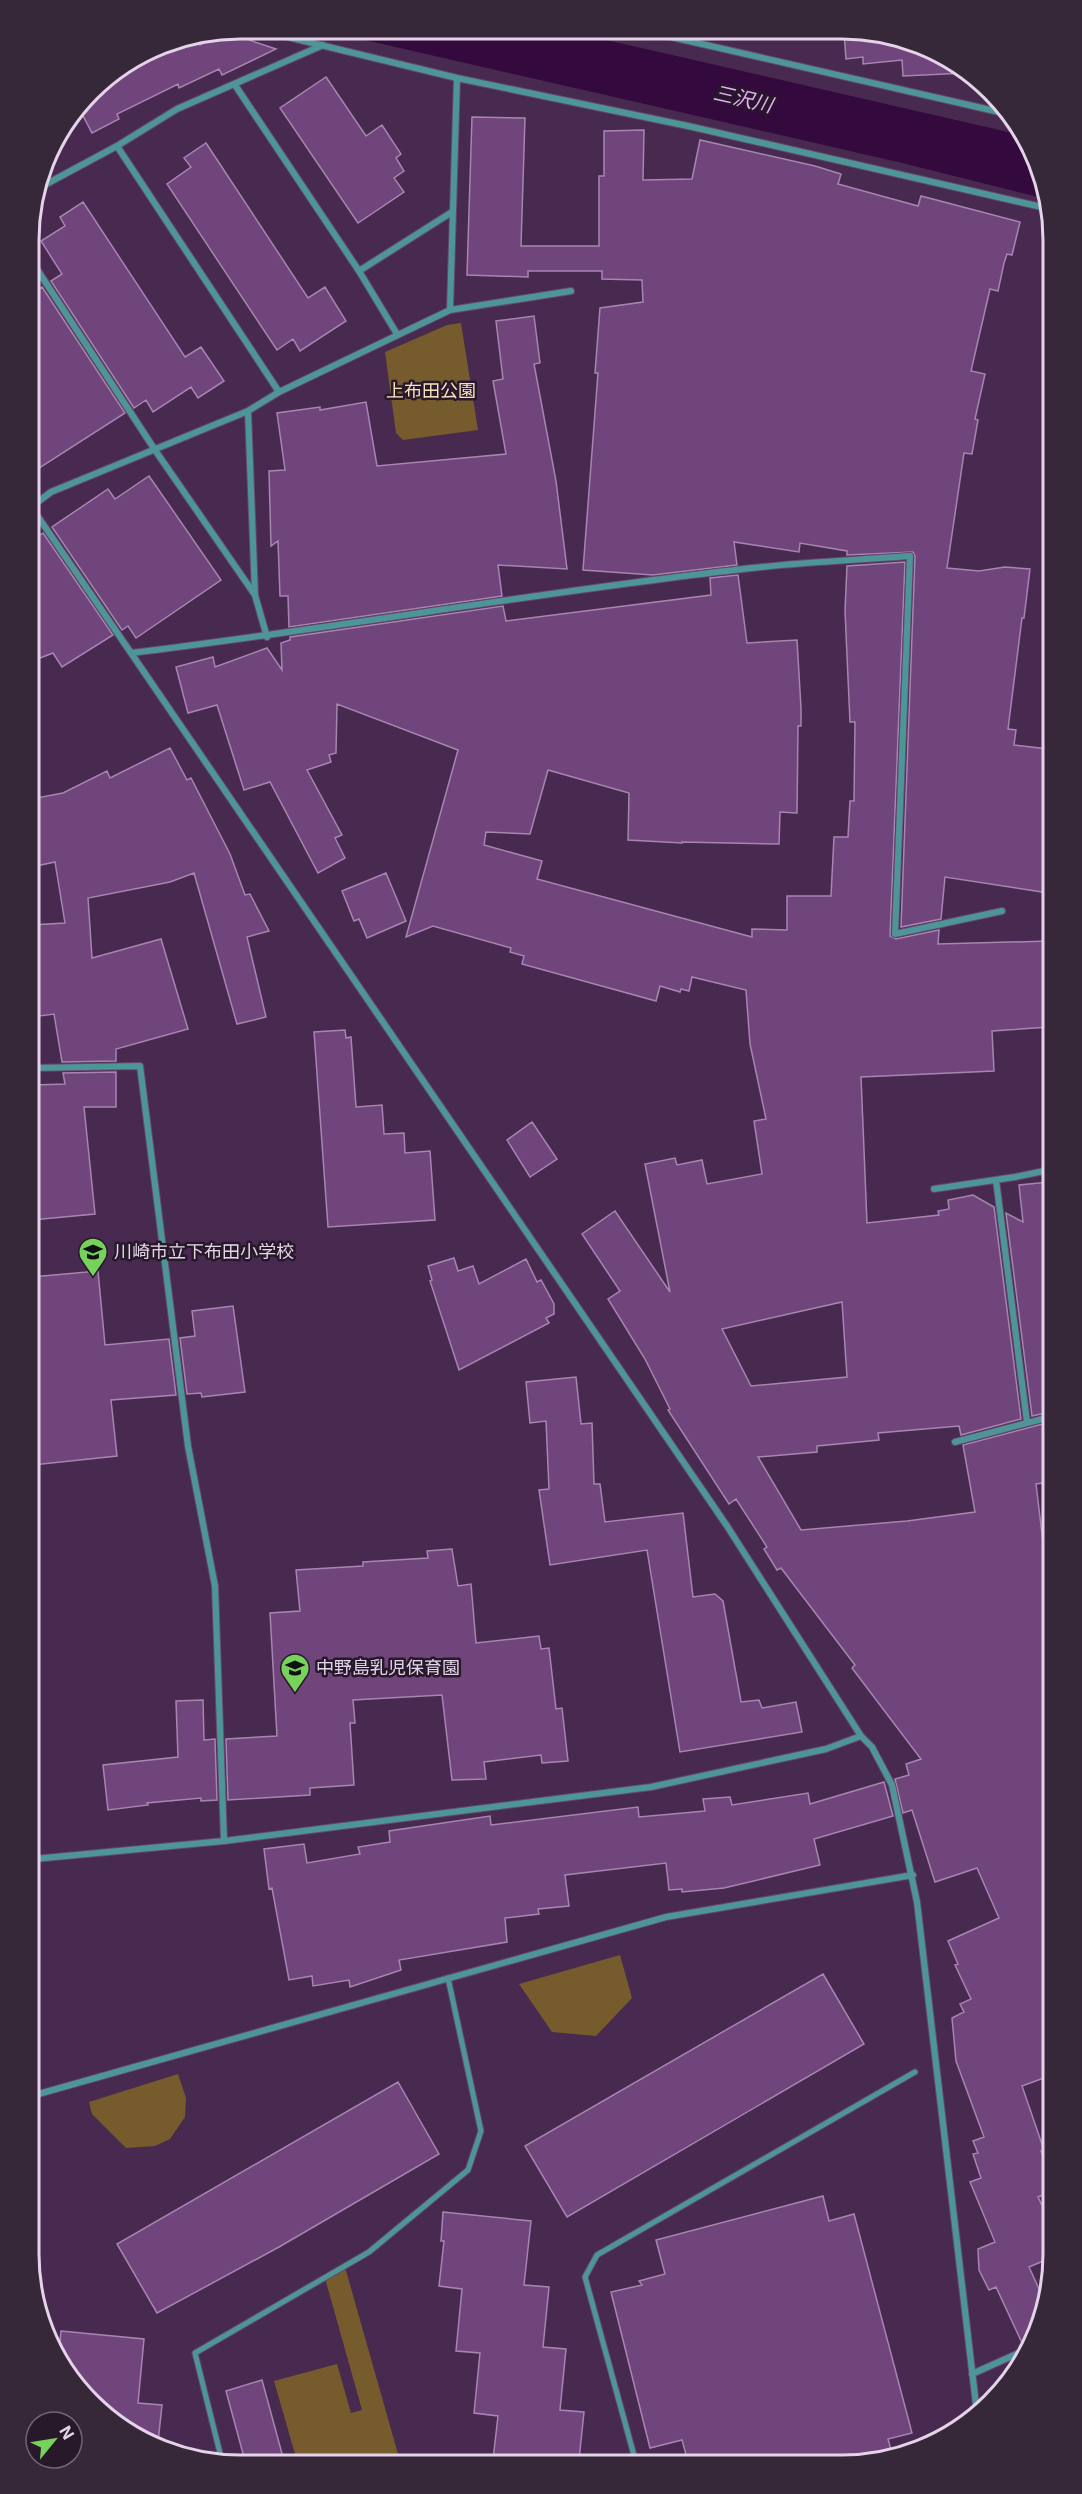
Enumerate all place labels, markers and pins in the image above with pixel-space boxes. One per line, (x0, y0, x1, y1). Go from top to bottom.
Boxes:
school or university icon: 川崎市立下布田小学校 (77, 1236, 109, 1278)
place label: 川崎市立下布田小学校 (114, 1241, 294, 1262)
school or university icon: 中野島乳児保育園 (279, 1652, 311, 1694)
place label: 中野島乳児保育園 (316, 1657, 460, 1678)

